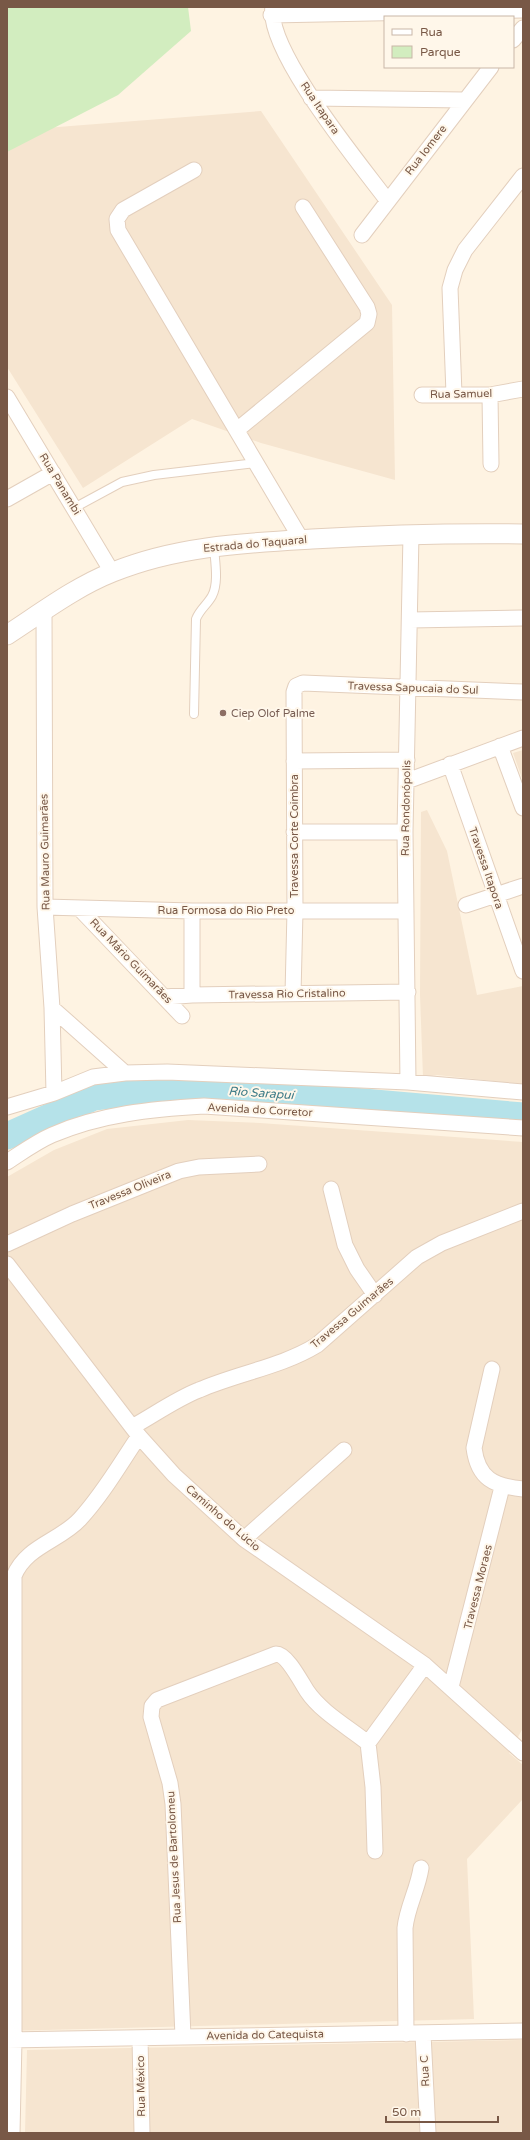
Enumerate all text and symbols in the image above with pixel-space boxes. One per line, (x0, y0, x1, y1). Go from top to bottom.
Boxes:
legend (384, 16, 514, 68)
text: Rua (420, 25, 443, 39)
text: Parque (420, 45, 461, 59)
street label: Rua Itapara (298, 79, 342, 137)
street label: Rua Iomere (402, 122, 450, 178)
street label: Rua Samuel (430, 387, 492, 401)
street label: Rua Panambi (37, 451, 83, 517)
street label: Estrada do Taquaral (203, 533, 307, 555)
street label: Travessa Sapucaia do Sul (347, 679, 479, 697)
place label: Ciep Olof Palme (231, 707, 315, 720)
marker: Ciep Olof Palme (218, 708, 228, 718)
street label: Rua Rondonópolis (399, 760, 413, 856)
street label: Travessa Corte Coimbra (288, 774, 301, 898)
street label: Rua Mauro Guimarães (37, 794, 53, 910)
street label: Travessa Itapora (466, 826, 506, 910)
street label: Rua Formosa do Rio Preto (158, 904, 295, 917)
street label: Rua Mário Guimarães (87, 916, 175, 1006)
street label: Travessa Rio Cristalino (228, 986, 346, 1002)
water label: Rio Sarapuí (228, 1084, 296, 1102)
street label: Avenida do Corretor (207, 1101, 314, 1119)
street label: Travessa Oliveira (87, 1168, 173, 1212)
street label: Travessa Guimarães (308, 1275, 396, 1351)
street label: Caminho do Lúcio (183, 1482, 263, 1554)
street label: Travessa Moraes (461, 1543, 495, 1631)
street label: Rua Jesus de Bartolomeu (164, 1791, 184, 1923)
street label: Avenida do Catequista (206, 2027, 324, 2043)
street label: Rua México (134, 2055, 148, 2117)
street label: Rua C (418, 2055, 432, 2087)
scale bar (386, 2098, 498, 2124)
text: 50 m (392, 2105, 421, 2119)

